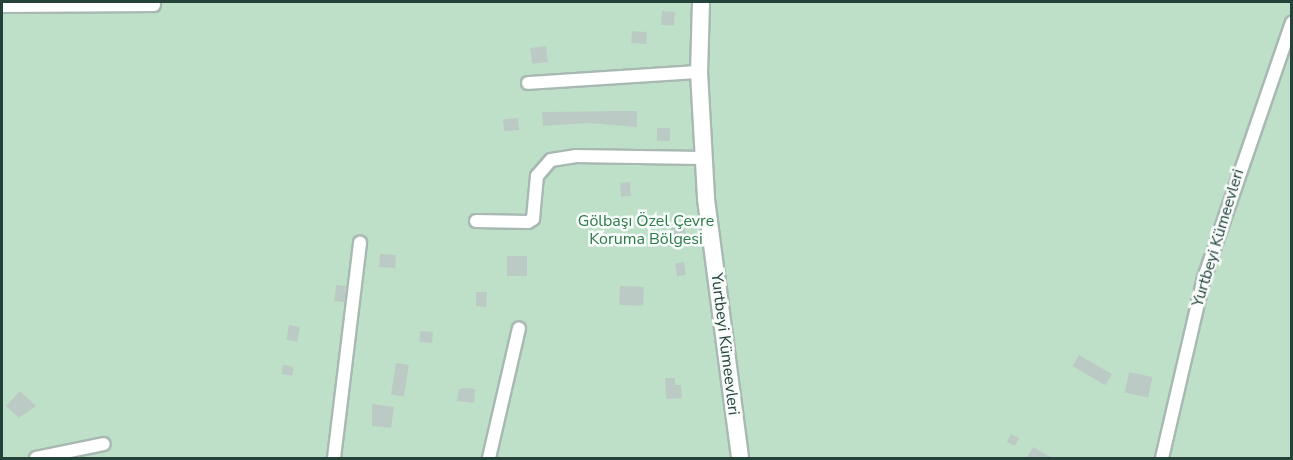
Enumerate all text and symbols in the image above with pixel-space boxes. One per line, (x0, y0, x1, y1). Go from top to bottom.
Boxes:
street label: Yurtbeyi Kümeevleri (1188, 167, 1248, 309)
park label: Gölbaşı Özel Çevre Koruma Bölgesi (578, 211, 714, 249)
street label: Yurtbeyi Kümeevleri (707, 272, 743, 416)

